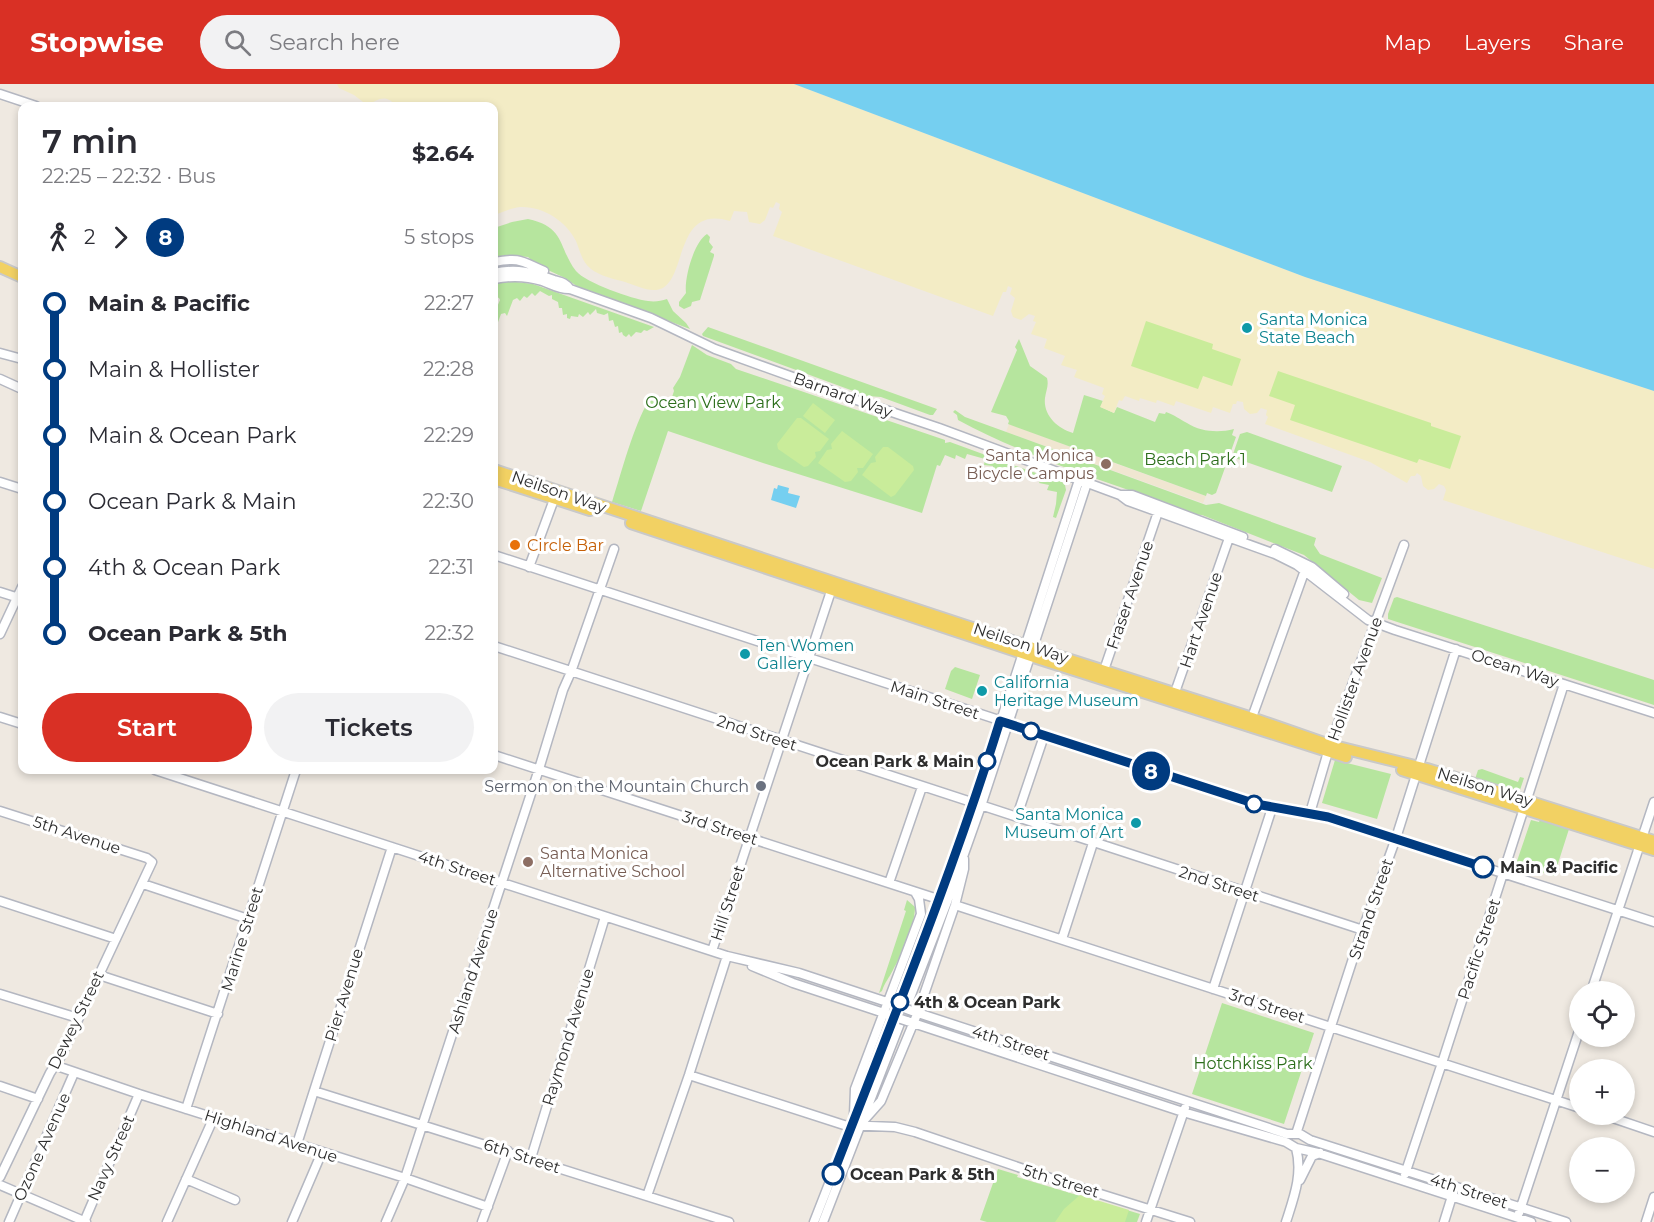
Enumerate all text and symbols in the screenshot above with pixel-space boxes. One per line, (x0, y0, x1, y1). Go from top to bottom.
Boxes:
search box (200, 15, 620, 69)
text: Stopwise (30, 25, 164, 59)
icon: search (221, 26, 254, 59)
text: Search here (269, 29, 400, 56)
text: Map (1384, 30, 1431, 55)
text: Layers (1464, 30, 1531, 55)
text: Share (1564, 30, 1624, 55)
text: 7 min (42, 121, 138, 161)
text: $2.64 (412, 140, 474, 167)
text: 22:25 – 22:32 · Bus (42, 164, 215, 188)
icon: walk (42, 221, 75, 254)
icon: forward (104, 221, 137, 254)
text: 2 (84, 225, 95, 249)
text: 8 (158, 225, 172, 250)
text: 5 stops (404, 225, 474, 249)
text: Main & Pacific (88, 290, 250, 317)
text: 22:27 (424, 291, 474, 315)
place label: Santa Monica State Beach (1259, 310, 1368, 347)
marker: Santa Monica State Beach (1240, 321, 1254, 335)
text: Main & Hollister (88, 356, 260, 383)
text: 22:28 (423, 357, 474, 381)
street label: Barnard Way (791, 368, 895, 422)
park label: Ocean View Park (645, 393, 781, 412)
text: Main & Ocean Park (88, 422, 297, 449)
text: 22:29 (424, 423, 474, 447)
place label: Santa Monica Bicycle Campus (966, 446, 1094, 483)
park label: Beach Park 1 (1144, 450, 1246, 469)
marker: Santa Monica Bicycle Campus (1099, 457, 1113, 471)
street label: Neilson Way (509, 467, 609, 517)
text: Ocean Park & Main (88, 488, 297, 515)
text: 22:30 (423, 489, 474, 513)
place label: Circle Bar (527, 536, 604, 555)
marker: Circle Bar (508, 538, 522, 552)
street label: Fraser Avenue (1103, 538, 1157, 652)
text: 4th & Ocean Park (88, 554, 280, 581)
text: 22:31 (429, 555, 474, 579)
street label: Hart Avenue (1176, 570, 1226, 670)
street label: Hollister Avenue (1324, 614, 1386, 744)
street label: Neilson Way (971, 619, 1071, 667)
text: Ocean Park & 5th (88, 620, 287, 647)
text: 22:32 (425, 621, 474, 645)
place label: Ten Women Gallery (757, 636, 854, 673)
street label: Ocean Way (1469, 645, 1561, 691)
marker: Ten Women Gallery (738, 647, 752, 661)
place label: California Heritage Museum (994, 673, 1139, 710)
street label: Main Street (888, 677, 982, 723)
marker: California Heritage Museum (975, 684, 989, 698)
button: Start (42, 693, 252, 762)
button: Tickets (264, 693, 474, 762)
street label: 2nd Street (714, 711, 800, 755)
unlabelled marker (1022, 722, 1040, 740)
place label: Ocean Park & Main (815, 752, 974, 771)
marker: Ocean Park & Main (978, 752, 996, 770)
line badge: 8 (1132, 752, 1170, 790)
text: 8 (1144, 759, 1158, 784)
street label: Neilson Way (1435, 763, 1535, 811)
place label: Sermon on the Mountain Church (484, 777, 749, 796)
marker: Sermon on the Mountain Church (754, 779, 768, 793)
unlabelled marker (1245, 795, 1263, 813)
place label: Santa Monica Museum of Art (1004, 805, 1124, 842)
street label: 3rd Street (680, 807, 761, 849)
street label: 5th Avenue (31, 812, 123, 858)
marker: Santa Monica Museum of Art (1129, 816, 1143, 830)
place label: Santa Monica Alternative School (540, 844, 685, 881)
street label: 4th Street (416, 847, 499, 890)
marker: Santa Monica Alternative School (521, 855, 535, 869)
street label: Strand Street (1345, 855, 1397, 962)
marker: Main & Pacific (1472, 856, 1494, 878)
place label: Main & Pacific (1500, 858, 1618, 877)
street label: Hill Street (707, 862, 749, 943)
street label: 2nd Street (1176, 862, 1262, 906)
street label: Marine Street (217, 884, 267, 994)
street label: Pacific Street (1454, 896, 1504, 1002)
street label: Ashland Avenue (444, 906, 502, 1036)
street label: Pier Avenue (321, 946, 367, 1044)
street label: Raymond Avenue (538, 966, 598, 1108)
street label: Dewey Street (44, 967, 108, 1072)
map controls (1569, 981, 1635, 1203)
button: locate (1569, 981, 1635, 1047)
street label: 3rd Street (1227, 985, 1308, 1027)
marker: 4th & Ocean Park (891, 993, 909, 1011)
place label: 4th & Ocean Park (914, 993, 1061, 1012)
street label: 4th Street (970, 1022, 1053, 1065)
park label: Hotchkiss Park (1193, 1054, 1313, 1073)
button: + (1569, 1059, 1635, 1125)
street label: Ozone Avenue (10, 1090, 74, 1204)
street label: Highland Avenue (202, 1105, 340, 1167)
street label: Navy Street (84, 1112, 139, 1204)
street label: 6th Street (481, 1135, 563, 1177)
button: − (1569, 1137, 1635, 1203)
street label: 5th Street (1020, 1160, 1102, 1202)
marker: Ocean Park & 5th (822, 1163, 844, 1185)
place label: Ocean Park & 5th (850, 1165, 995, 1184)
street label: 4th Street (1428, 1170, 1511, 1213)

